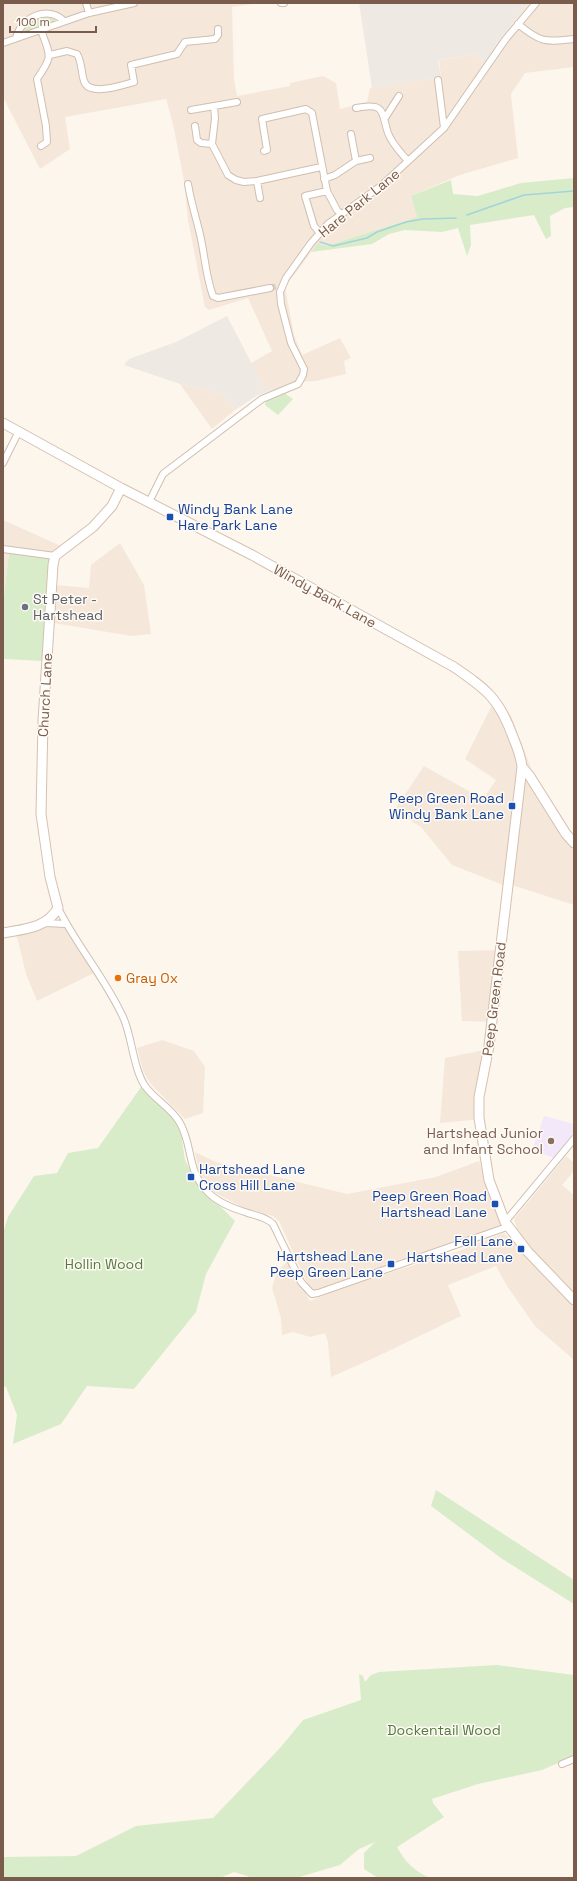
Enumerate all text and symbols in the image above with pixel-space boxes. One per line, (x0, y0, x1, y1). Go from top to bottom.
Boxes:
scale bar (10, 8, 96, 34)
text: 100 m (16, 14, 50, 30)
street label: Hare Park Lane (315, 165, 403, 241)
place label: Windy Bank Lane Hare Park Lane (178, 500, 293, 534)
marker: Windy Bank Lane Hare Park Lane (165, 512, 175, 522)
street label: Windy Bank Lane (270, 560, 380, 632)
place label: St Peter - Hartshead (33, 590, 103, 624)
marker: St Peter - Hartshead (20, 602, 30, 612)
street label: Church Lane (34, 653, 56, 737)
place label: Peep Green Road Windy Bank Lane (389, 789, 504, 823)
marker: Peep Green Road Windy Bank Lane (507, 801, 517, 811)
street label: Peep Green Road (478, 941, 510, 1057)
place label: Gray Ox (126, 969, 178, 987)
marker: Gray Ox (113, 973, 123, 983)
place label: Hartshead Junior and Infant School (423, 1124, 543, 1158)
marker: Hartshead Junior and Infant School (546, 1136, 556, 1146)
place label: Hartshead Lane Cross Hill Lane (199, 1160, 305, 1194)
marker: Hartshead Lane Cross Hill Lane (186, 1172, 196, 1182)
place label: Peep Green Road Hartshead Lane (372, 1187, 487, 1221)
marker: Peep Green Road Hartshead Lane (490, 1199, 500, 1209)
place label: Fell Lane Hartshead Lane (407, 1232, 513, 1266)
marker: Fell Lane Hartshead Lane (516, 1244, 526, 1254)
place label: Hartshead Lane Peep Green Lane (270, 1247, 383, 1281)
park label: Hollin Wood (65, 1255, 143, 1273)
marker: Hartshead Lane Peep Green Lane (386, 1259, 396, 1269)
park label: Dockentail Wood (387, 1721, 501, 1739)

